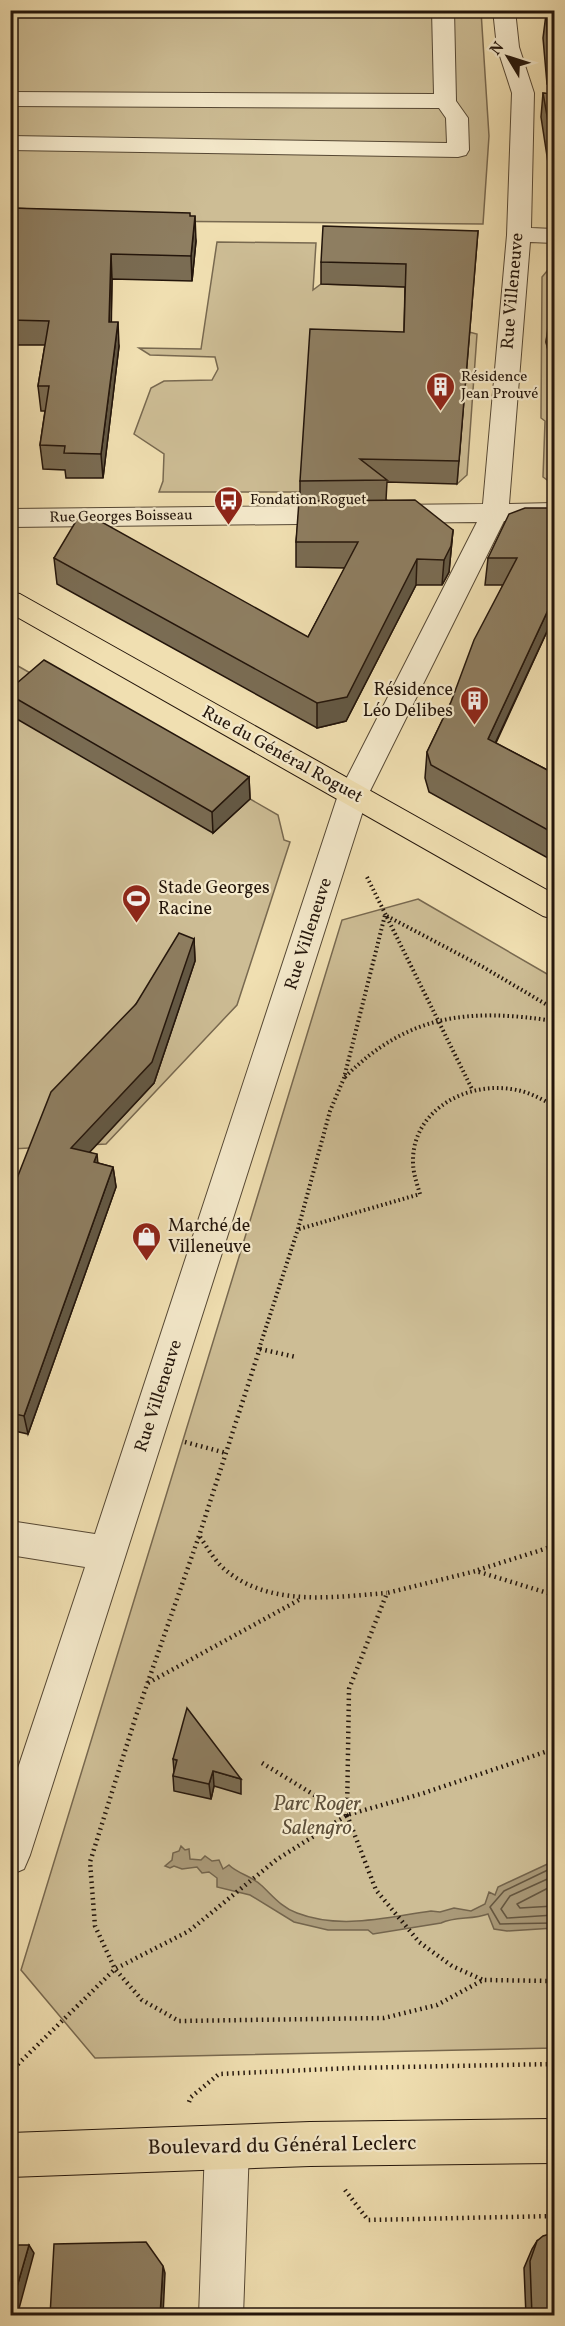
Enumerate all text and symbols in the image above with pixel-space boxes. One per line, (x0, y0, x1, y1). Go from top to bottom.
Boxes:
north arrow (478, 27, 538, 87)
text: N (486, 37, 510, 60)
street label: Rue Villeneuve (495, 232, 531, 350)
place label: Résidence Jean Prouvé (461, 367, 538, 405)
building icon: Résidence Jean Prouvé (424, 370, 456, 412)
bus stop icon: Fondation Roguet (213, 484, 245, 526)
place label: Fondation Roguet (250, 490, 366, 511)
street label: Rue Georges Boisseau (49, 505, 193, 529)
place label: Résidence Léo Delibes (363, 678, 453, 724)
building icon: Résidence Léo Delibes (458, 684, 490, 726)
street label: Rue du Général Roguet (197, 700, 367, 810)
street label: Rue Villeneuve (279, 875, 339, 993)
place label: Stade Georges Racine (158, 876, 270, 922)
sports icon: Stade Georges Racine (121, 882, 153, 924)
place label: Marché de Villeneuve (168, 1214, 251, 1260)
shop icon: Marché de Villeneuve (131, 1220, 163, 1262)
street label: Rue Villeneuve (129, 1337, 189, 1455)
park label: Parc Roger Salengro (273, 1790, 361, 1843)
street label: Boulevard du Général Leclerc (147, 2129, 417, 2163)

